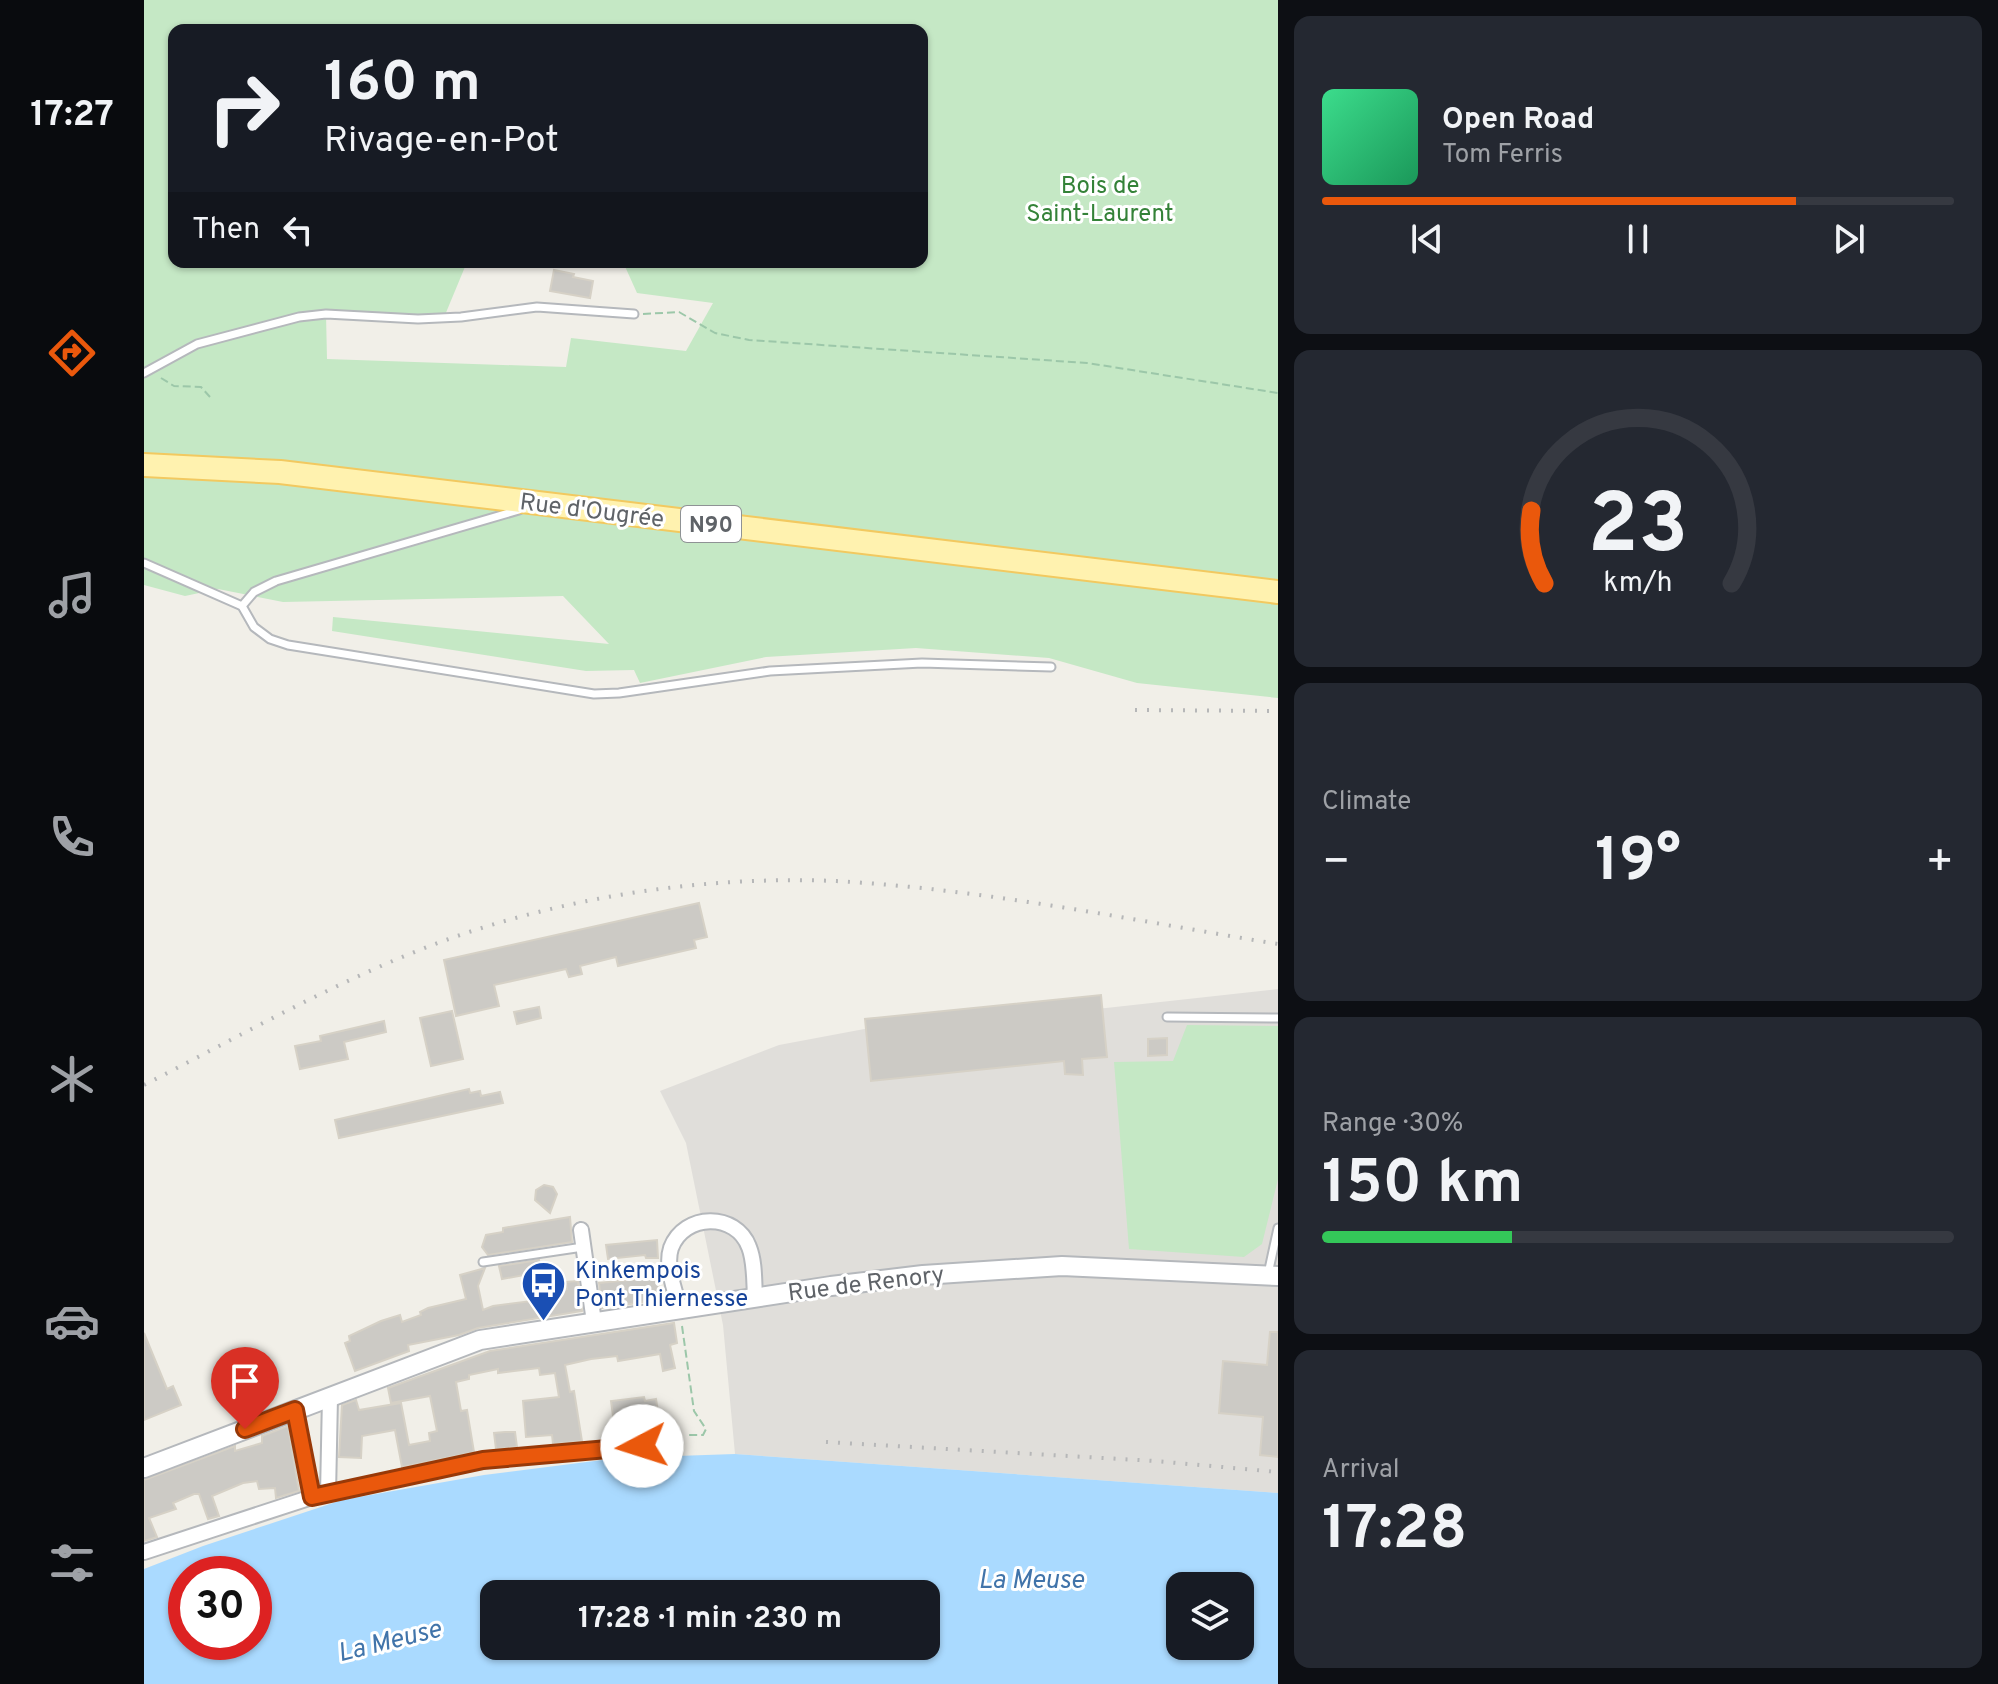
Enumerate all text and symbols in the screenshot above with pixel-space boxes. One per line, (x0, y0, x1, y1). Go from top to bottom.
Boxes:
text: 160 m (324, 50, 481, 120)
icon: right (192, 56, 296, 160)
text: 17:27 (30, 93, 114, 139)
text: Open Road (1442, 102, 1594, 139)
text: Rivage-en-Pot (324, 119, 559, 165)
text: Tom Ferris (1442, 139, 1563, 172)
park label: Bois de Saint-Laurent (1026, 172, 1174, 230)
icon: left (276, 208, 320, 252)
text: Then (192, 212, 260, 249)
icon: previous (1405, 217, 1449, 261)
icon: pause (1616, 217, 1660, 261)
icon: next (1827, 217, 1871, 261)
icon: directions (44, 325, 100, 381)
text: 23 (1588, 477, 1688, 582)
street label: Rue d'Ougrée (518, 488, 666, 536)
road number: N90 (681, 506, 741, 542)
icon: music (44, 567, 100, 623)
text: km/h (1603, 567, 1673, 603)
text: Climate (1322, 786, 1411, 819)
icon: phone (44, 809, 100, 865)
text: 19° (1595, 826, 1681, 902)
text: − (1322, 836, 1350, 892)
text: + (1926, 836, 1954, 892)
icon: climate (44, 1051, 100, 1107)
text: Range · 30% (1322, 1108, 1464, 1141)
text: 150 km (1322, 1148, 1523, 1224)
place label: Kinkempois Pont Thiernesse (575, 1257, 748, 1315)
bus stop icon: Kinkempois Pont Thiernesse (520, 1260, 568, 1323)
street label: Rue de Renory (786, 1260, 946, 1309)
icon: car (44, 1293, 100, 1349)
pin (211, 1347, 279, 1429)
icon: arrive (223, 1359, 267, 1403)
position arrow (600, 1404, 684, 1488)
text: Arrival (1322, 1454, 1400, 1487)
text: 17:28 (1322, 1494, 1467, 1570)
icon: filters (44, 1535, 100, 1591)
speed limit sign: 30 (168, 1556, 272, 1660)
water label: La Meuse (978, 1565, 1084, 1598)
map controls (1166, 1572, 1254, 1660)
button: layers (1166, 1572, 1254, 1660)
text: 17:28 · 1 min · 230 m (578, 1601, 842, 1638)
water label: La Meuse (334, 1613, 445, 1671)

